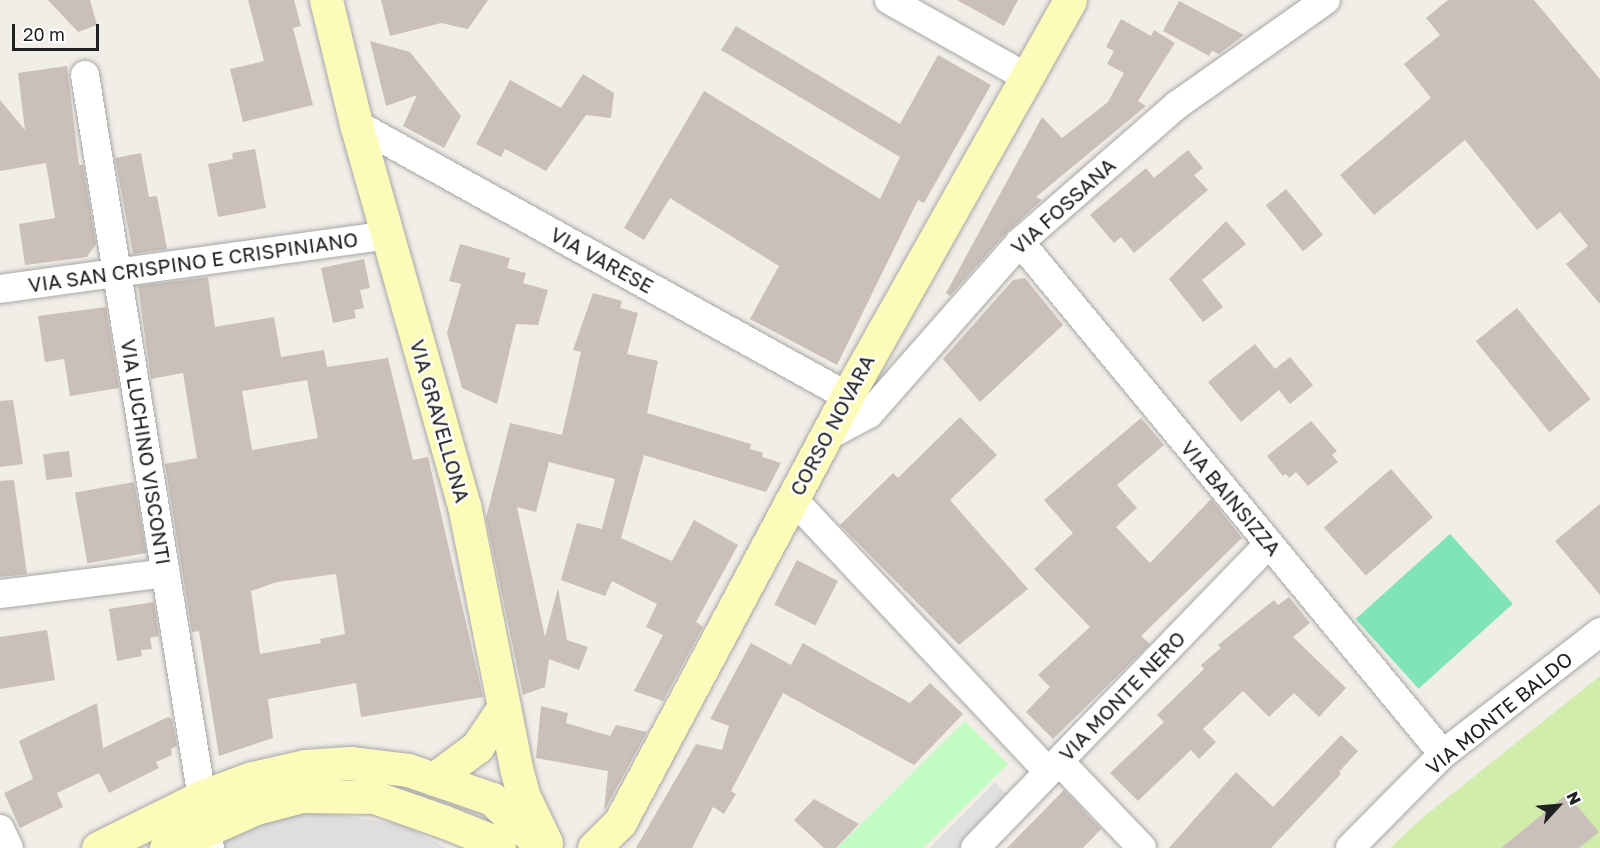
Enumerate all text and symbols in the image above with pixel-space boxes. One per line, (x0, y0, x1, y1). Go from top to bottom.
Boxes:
scale bar (15, 12, 102, 50)
text: 20 m (23, 23, 65, 45)
street label: VIA FOSSANA (1006, 153, 1120, 259)
street label: VIA VARESE (546, 222, 658, 298)
street label: VIA SAN CRISPINO E CRISPINIANO (27, 227, 359, 297)
street label: VIA LUCHINO VISCONTI (116, 337, 176, 567)
street label: VIA GRAVELLONA (405, 337, 475, 505)
street label: CORSO NOVARA (785, 350, 879, 500)
street label: VIA BAINSIZZA (1176, 436, 1286, 560)
street label: VIA MONTE NERO (1054, 626, 1190, 766)
street label: VIA MONTE BALDO (1421, 647, 1577, 779)
north arrow (1528, 776, 1588, 836)
text: N (1563, 788, 1586, 808)

